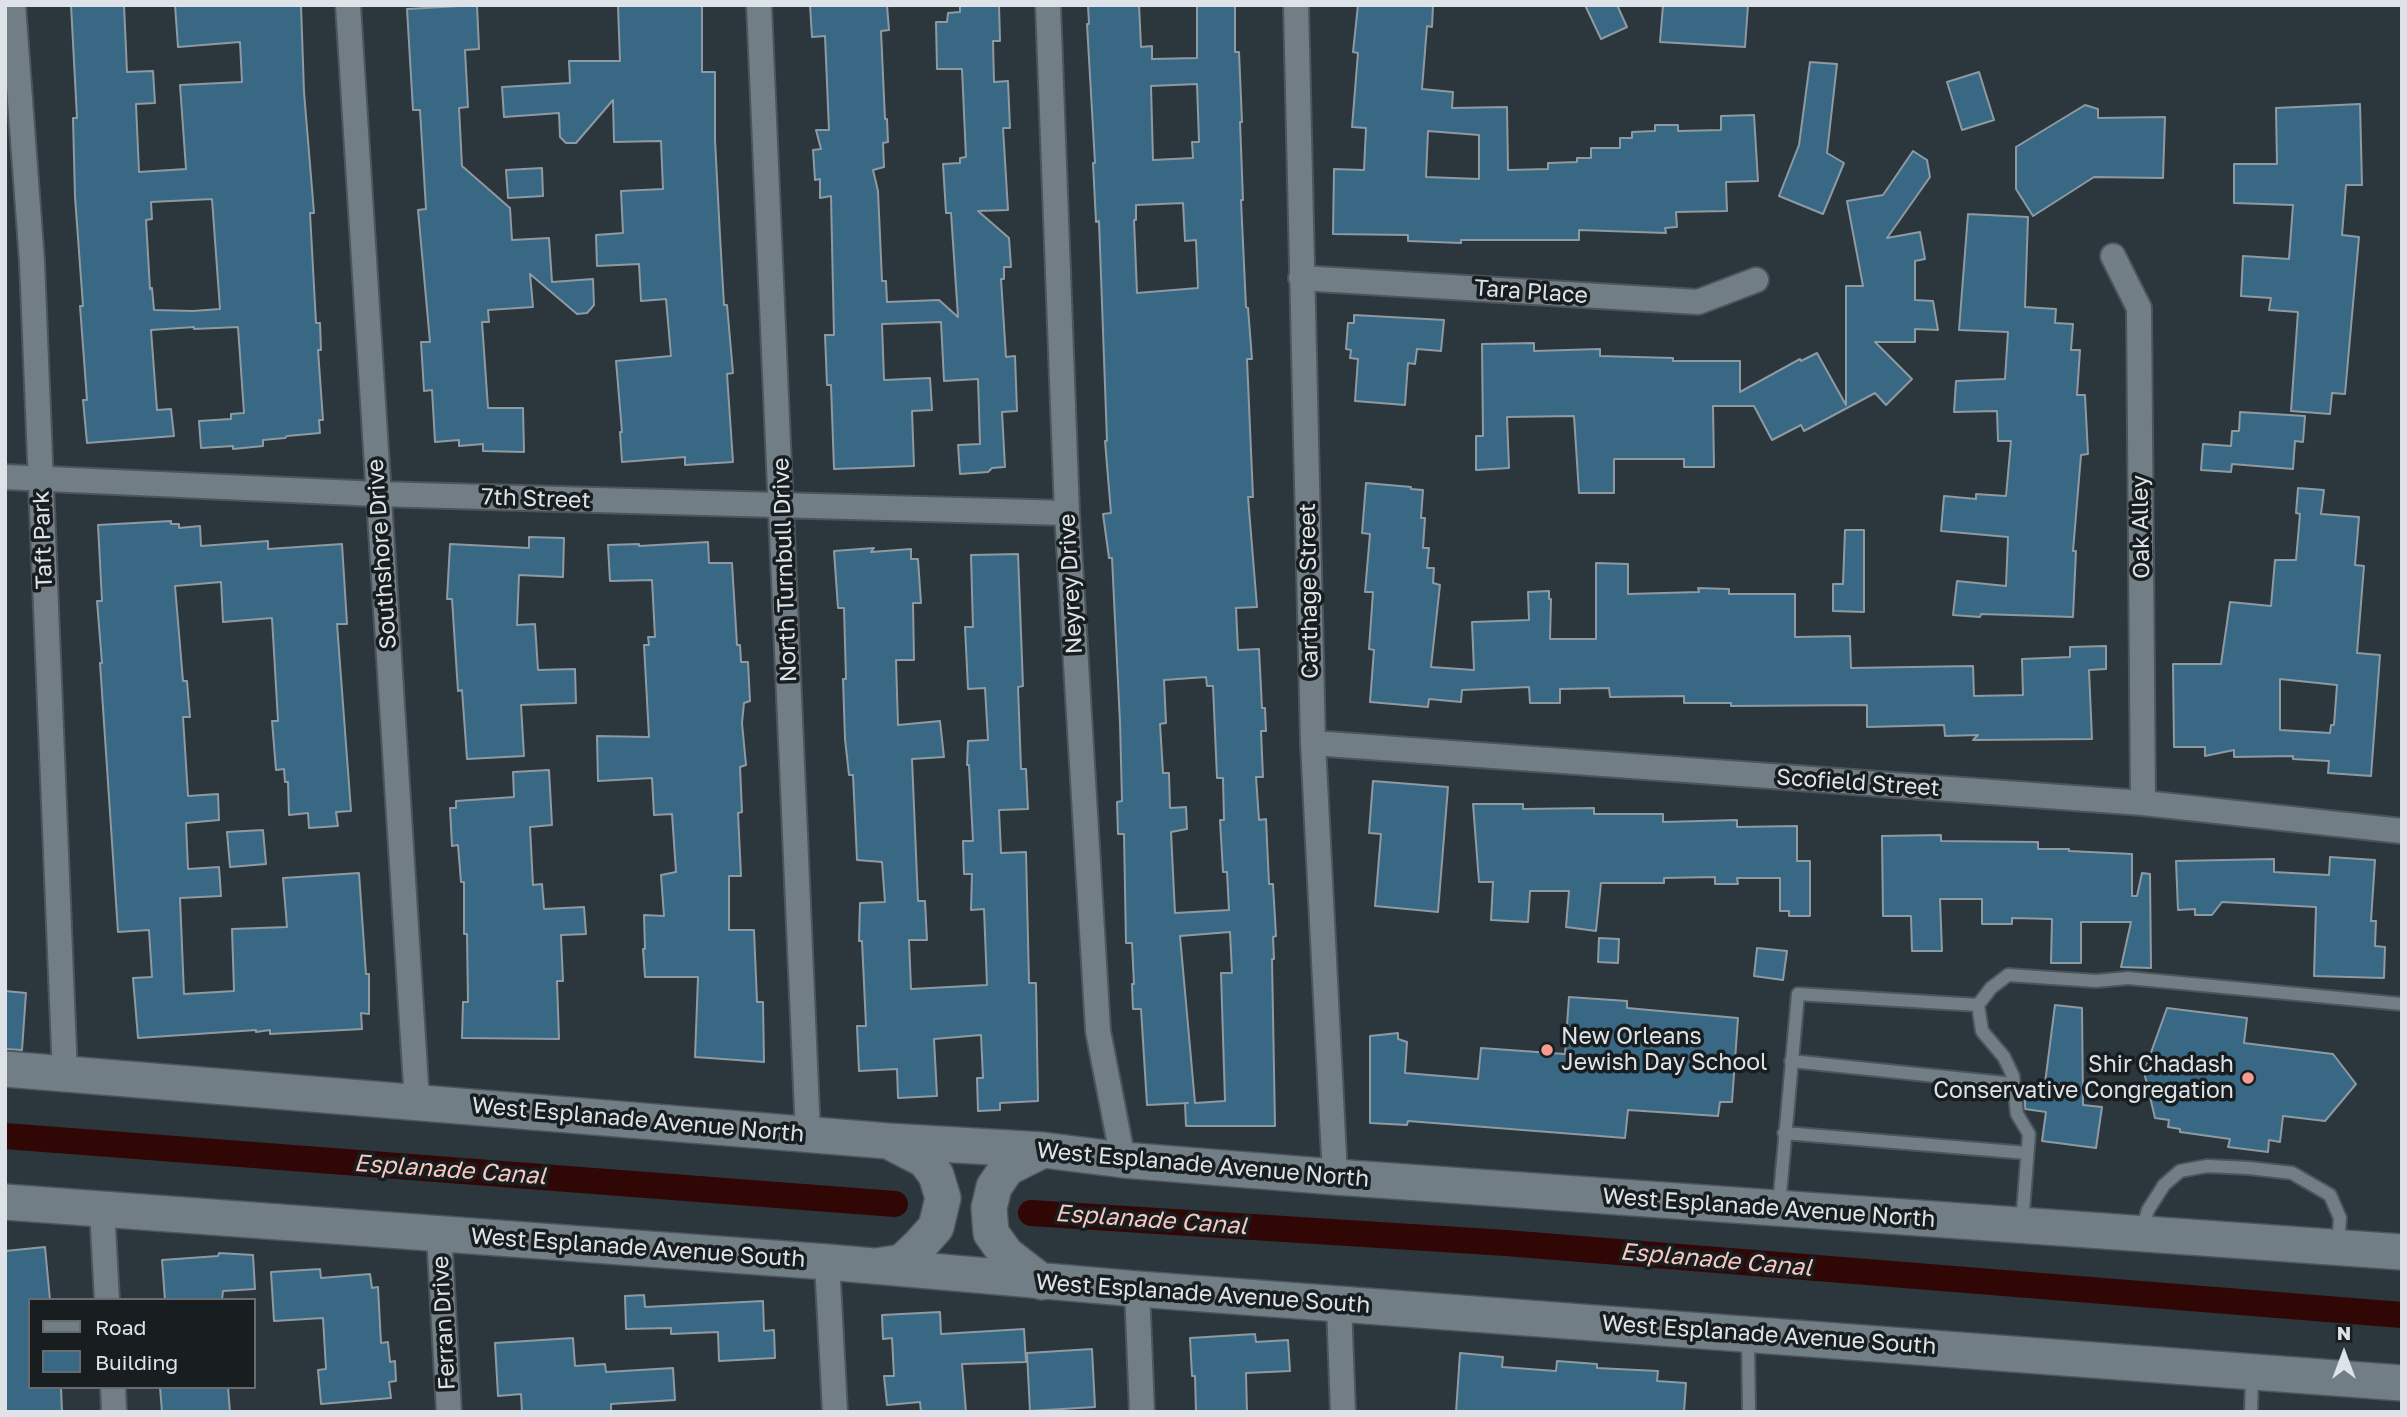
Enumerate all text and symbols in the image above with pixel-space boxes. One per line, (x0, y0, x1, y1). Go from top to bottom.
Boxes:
street label: Tara Place (1473, 274, 1589, 310)
street label: North Turnbull Drive (767, 457, 803, 683)
street label: Southshore Drive (362, 458, 402, 650)
street label: Oak Alley (2126, 475, 2156, 579)
street label: 7th Street (481, 483, 591, 515)
street label: Taft Park (27, 490, 59, 590)
street label: Carthage Street (1294, 503, 1324, 679)
street label: Neyrey Drive (1054, 513, 1088, 655)
street label: Scofield Street (1775, 764, 1941, 802)
place label: New Orleans Jewish Day School (1561, 1023, 1767, 1077)
marker: New Orleans Jewish Day School (1539, 1042, 1555, 1058)
place label: Shir Chadash Conservative Congregation (1933, 1051, 2234, 1105)
marker: Shir Chadash Conservative Congregation (2240, 1070, 2256, 1086)
street label: West Esplanade Avenue North (471, 1092, 805, 1148)
street label: West Esplanade Avenue North (1036, 1137, 1370, 1193)
water label: Esplanade Canal (353, 1149, 547, 1191)
street label: West Esplanade Avenue North (1602, 1183, 1936, 1233)
water label: Esplanade Canal (1054, 1199, 1248, 1241)
street label: West Esplanade Avenue South (470, 1223, 806, 1273)
water label: Esplanade Canal (1619, 1237, 1813, 1283)
street label: Ferran Drive (427, 1255, 461, 1391)
street label: West Esplanade Avenue South (1035, 1269, 1371, 1319)
legend (28, 1298, 256, 1389)
street label: West Esplanade Avenue South (1601, 1310, 1937, 1360)
text: Road (95, 1314, 146, 1340)
north arrow (2309, 1319, 2379, 1389)
text: N (2337, 1321, 2351, 1344)
text: Building (95, 1349, 178, 1375)

